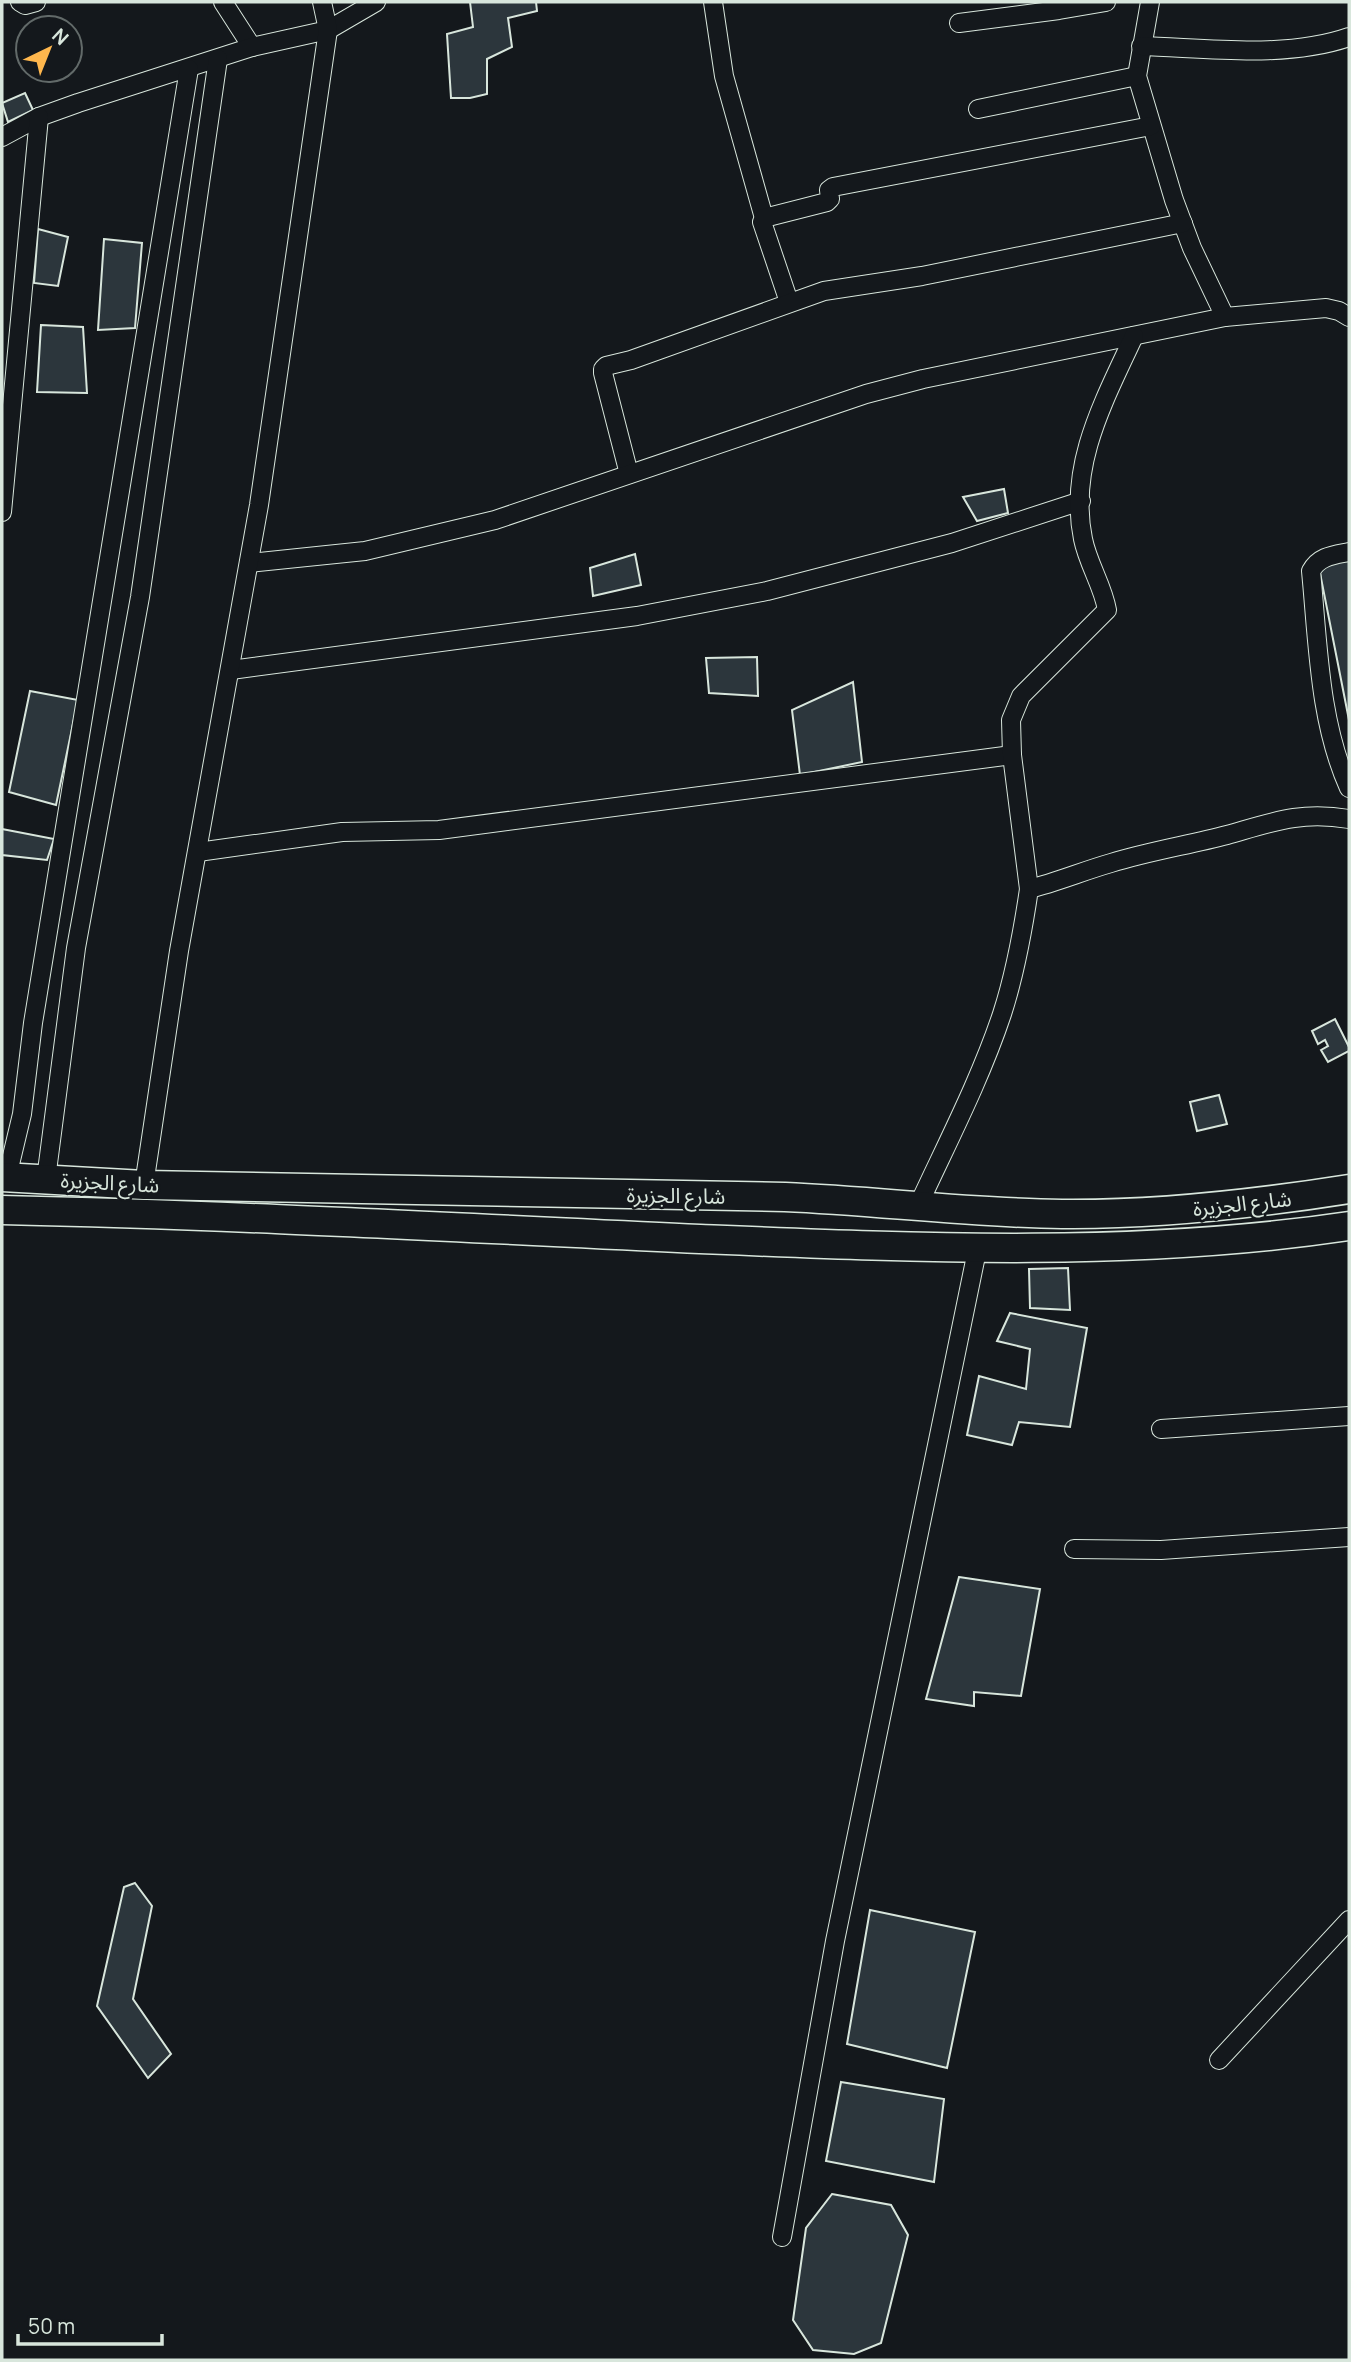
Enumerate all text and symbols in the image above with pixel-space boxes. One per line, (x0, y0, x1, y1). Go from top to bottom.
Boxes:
north arrow (14, 14, 84, 84)
text: N (47, 22, 74, 51)
street label: شارع الجزيرة (60, 1165, 160, 1201)
street label: شارع الجزيرة (626, 1180, 726, 1212)
street label: شارع الجزيرة (1191, 1184, 1293, 1224)
scale bar (18, 2302, 161, 2346)
text: 50 m (28, 2312, 75, 2340)

